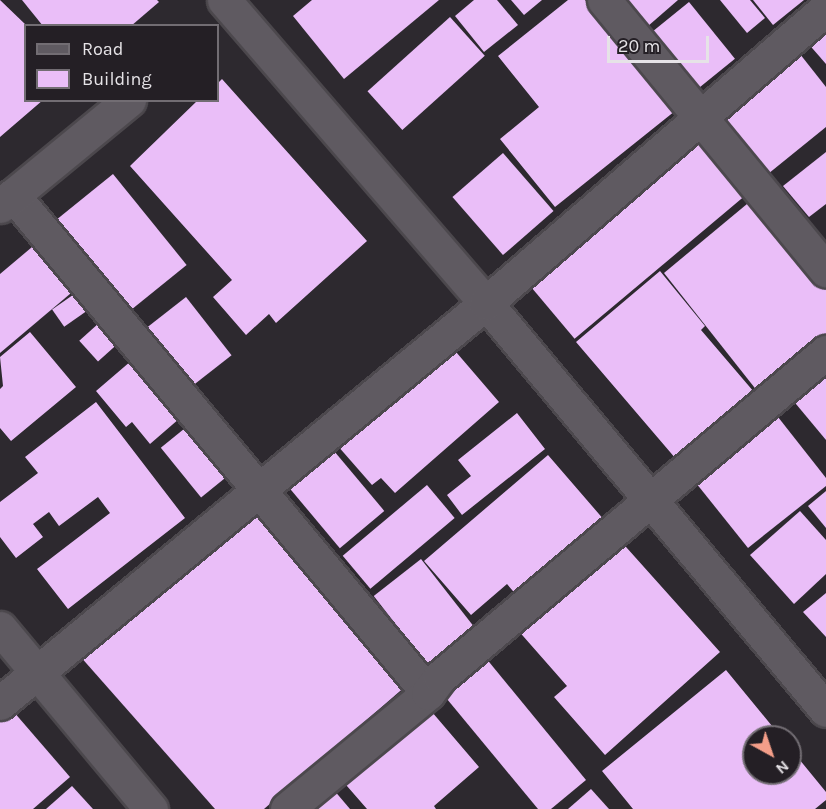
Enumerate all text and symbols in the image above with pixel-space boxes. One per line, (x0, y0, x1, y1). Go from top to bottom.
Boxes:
legend (24, 24, 219, 102)
scale bar (610, 24, 712, 62)
text: 20 m (618, 35, 660, 57)
text: Road (82, 38, 123, 60)
text: Building (82, 68, 152, 90)
north arrow (742, 725, 802, 785)
text: N (772, 757, 793, 779)

